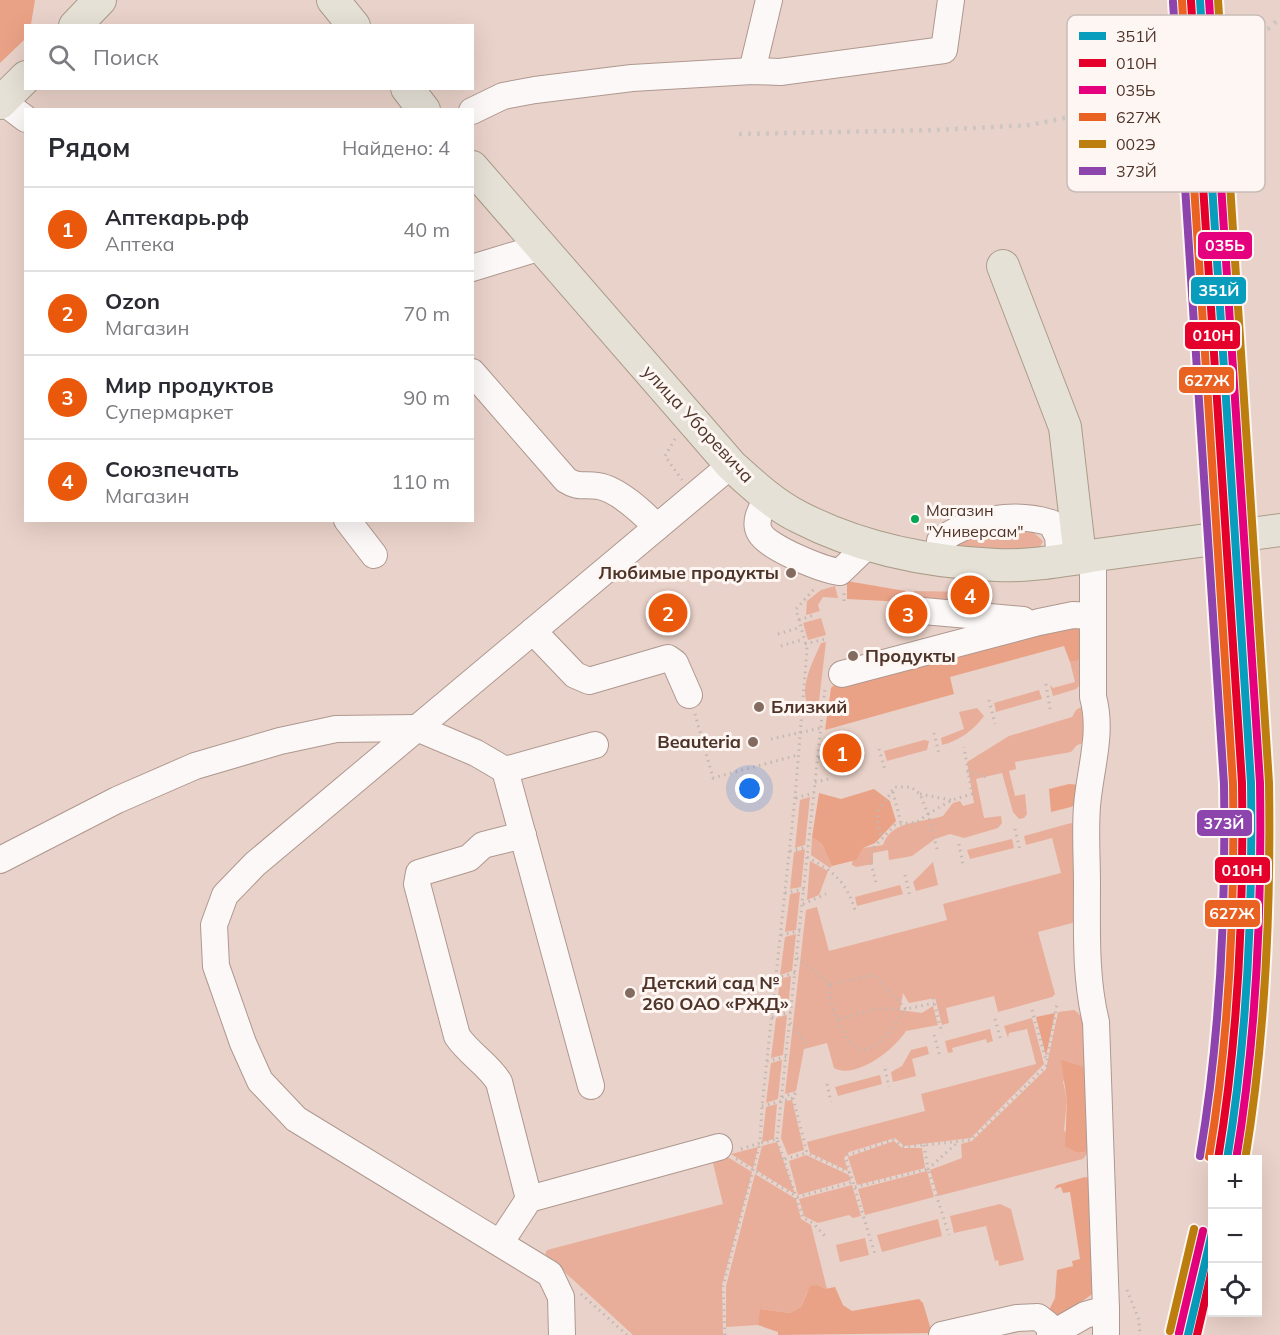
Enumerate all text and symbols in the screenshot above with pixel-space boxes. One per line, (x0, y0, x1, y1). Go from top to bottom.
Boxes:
legend (1067, 15, 1265, 192)
search box (24, 24, 474, 90)
text: 351Й (1116, 26, 1157, 46)
icon: search (45, 41, 78, 74)
text: Поиск (93, 43, 159, 71)
text: 010Н (1116, 53, 1157, 73)
text: 035Ь (1116, 80, 1156, 100)
text: 627Ж (1116, 107, 1161, 127)
text: Рядом (48, 131, 131, 164)
text: 002Э (1116, 134, 1156, 154)
text: Найдено: 4 (342, 135, 450, 160)
text: 373Й (1116, 161, 1157, 181)
text: Аптекарь.рф (105, 203, 249, 231)
text: 1 (62, 217, 74, 242)
text: 40 m (403, 217, 450, 242)
text: Аптека (105, 231, 175, 256)
line badge: 035Ь (1197, 231, 1253, 260)
text: 035Ь (1205, 235, 1245, 255)
line badge: 351Й (1190, 276, 1247, 305)
text: 351Й (1199, 280, 1239, 300)
text: Ozon (105, 287, 160, 315)
text: 2 (62, 301, 74, 326)
text: 70 m (403, 301, 450, 326)
text: Магазин (105, 315, 189, 340)
line badge: 010Н (1184, 321, 1241, 350)
text: 010Н (1192, 325, 1234, 345)
street label: улица Уборевича (638, 360, 759, 487)
line badge: 627Ж (1178, 366, 1235, 394)
text: 627Ж (1184, 370, 1230, 390)
text: Мир продуктов (105, 371, 274, 399)
text: 3 (62, 385, 74, 410)
text: 90 m (403, 385, 450, 410)
text: Супермаркет (105, 399, 233, 424)
text: Союзпечать (105, 455, 239, 483)
text: 4 (62, 469, 74, 494)
text: 110 m (391, 469, 450, 494)
text: Магазин (105, 483, 189, 508)
place label: Магазин "Универсам" (926, 500, 1024, 541)
marker: Магазин "Универсам" (909, 513, 921, 525)
place label: Любимые продукты (598, 561, 779, 584)
marker: Любимые продукты (784, 566, 798, 580)
pin: 4 (950, 572, 990, 618)
pin: 2 (648, 590, 688, 636)
pin: 3 (888, 592, 928, 636)
place label: Продукты (865, 644, 956, 667)
marker: Продукты (846, 649, 860, 663)
place label: Близкий (771, 695, 847, 718)
marker: Близкий (752, 700, 766, 714)
place label: Beauteria (657, 730, 741, 753)
pin: 1 (822, 730, 862, 776)
marker: Beauteria (746, 735, 760, 749)
your location (735, 774, 764, 803)
line badge: 373Й (1196, 809, 1253, 837)
text: 373Й (1204, 813, 1244, 833)
line badge: 010Н (1214, 856, 1271, 884)
text: 010Н (1221, 860, 1263, 880)
line badge: 627Ж (1204, 899, 1261, 928)
text: 627Ж (1209, 903, 1255, 923)
place label: Детский сад № 260 ОАО «РЖД» (642, 971, 789, 1015)
marker: Детский сад № 260 ОАО «РЖД» (623, 986, 637, 1000)
map controls (1208, 1155, 1262, 1317)
button: + (1208, 1155, 1262, 1209)
button: − (1208, 1209, 1262, 1263)
button: locate (1208, 1263, 1262, 1317)

